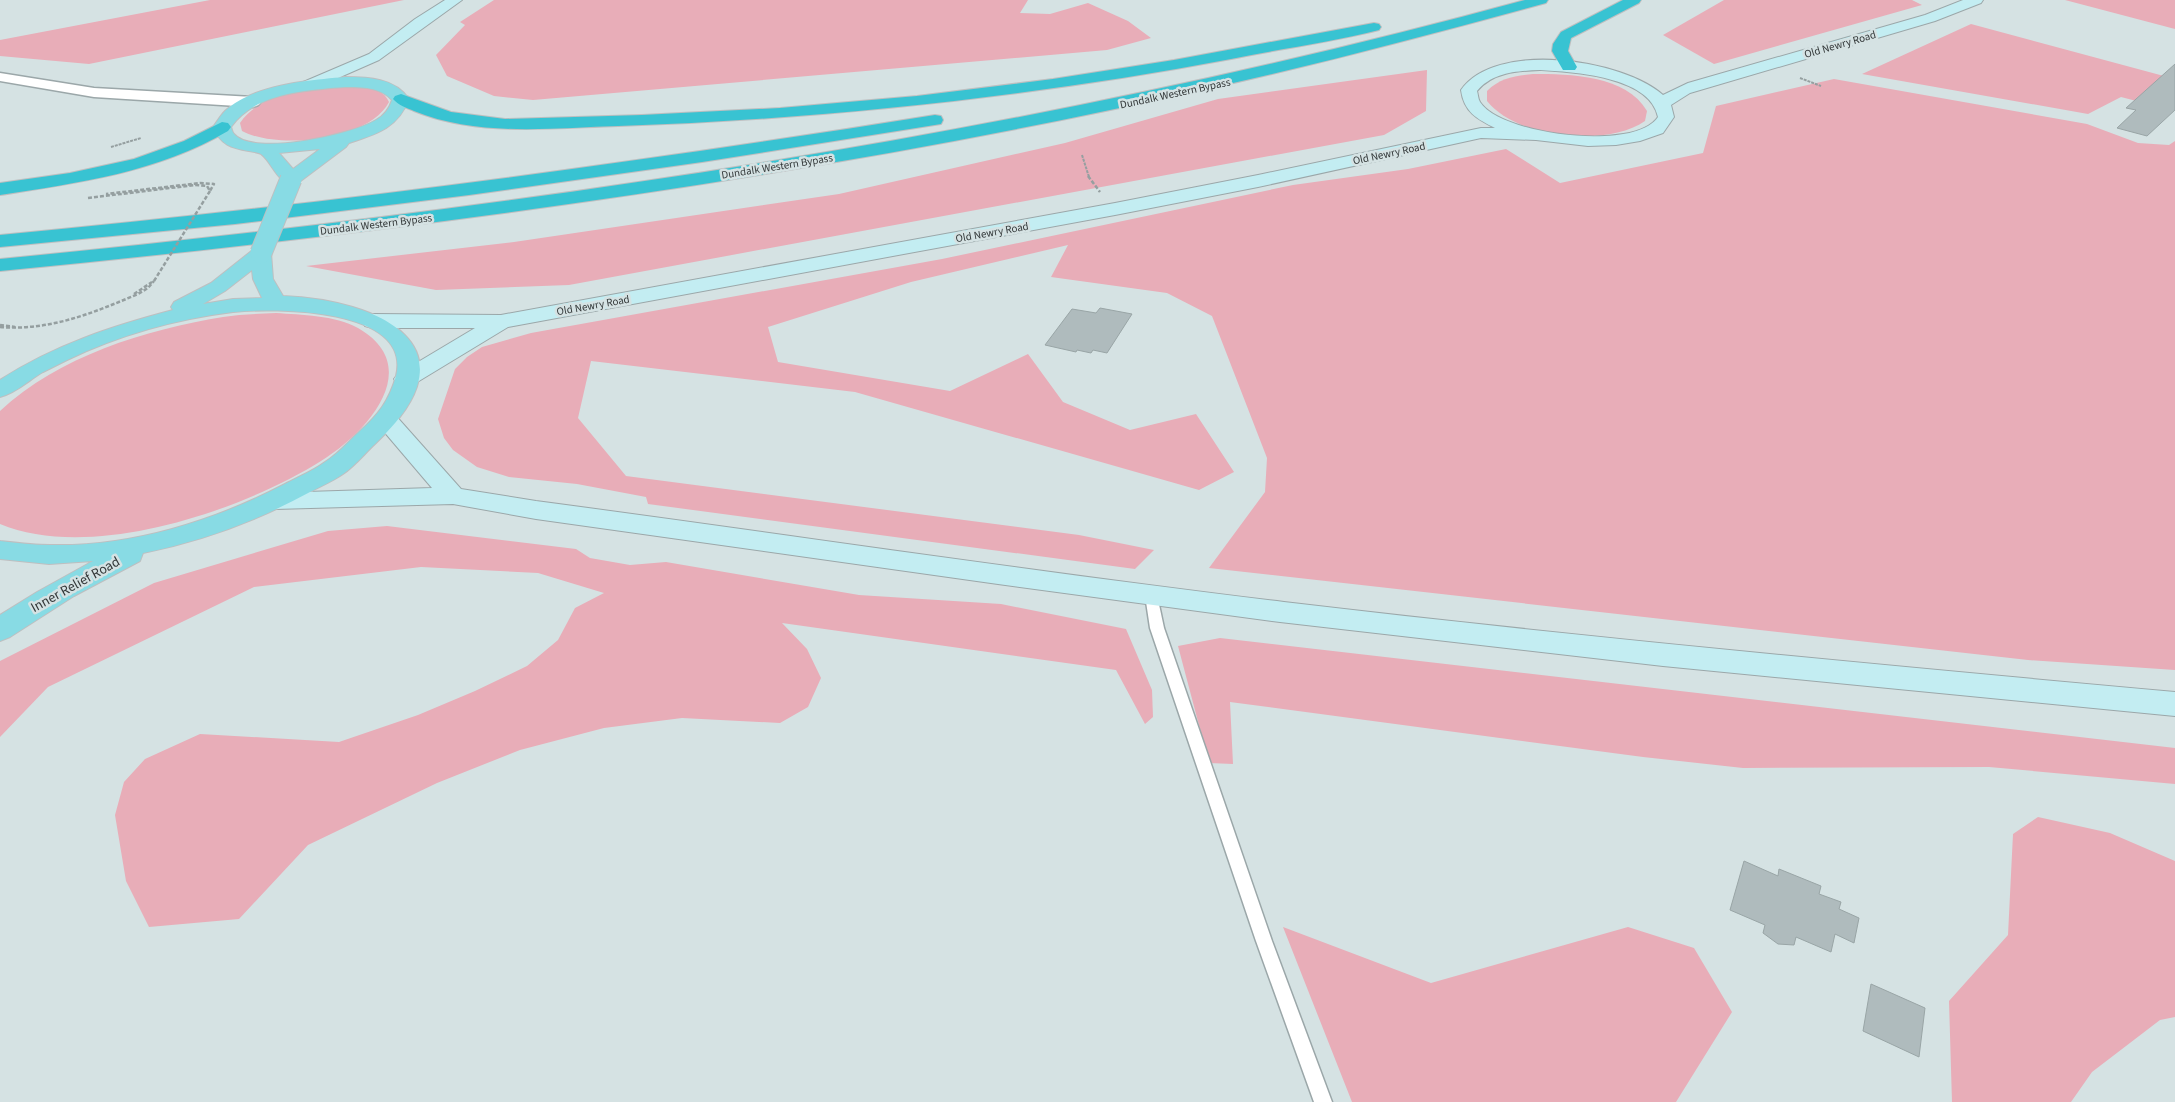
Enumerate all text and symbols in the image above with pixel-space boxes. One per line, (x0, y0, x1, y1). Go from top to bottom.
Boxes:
street label: Old Newry Road (1803, 27, 1878, 62)
street label: Dundalk Western Bypass (1118, 74, 1232, 113)
street label: Old Newry Road (1351, 138, 1427, 169)
street label: Dundalk Western Bypass (720, 150, 834, 183)
street label: Dundalk Western Bypass (319, 210, 433, 239)
street label: Old Newry Road (954, 219, 1030, 246)
street label: Old Newry Road (555, 292, 631, 319)
street label: Inner Relief Road (27, 552, 124, 618)

